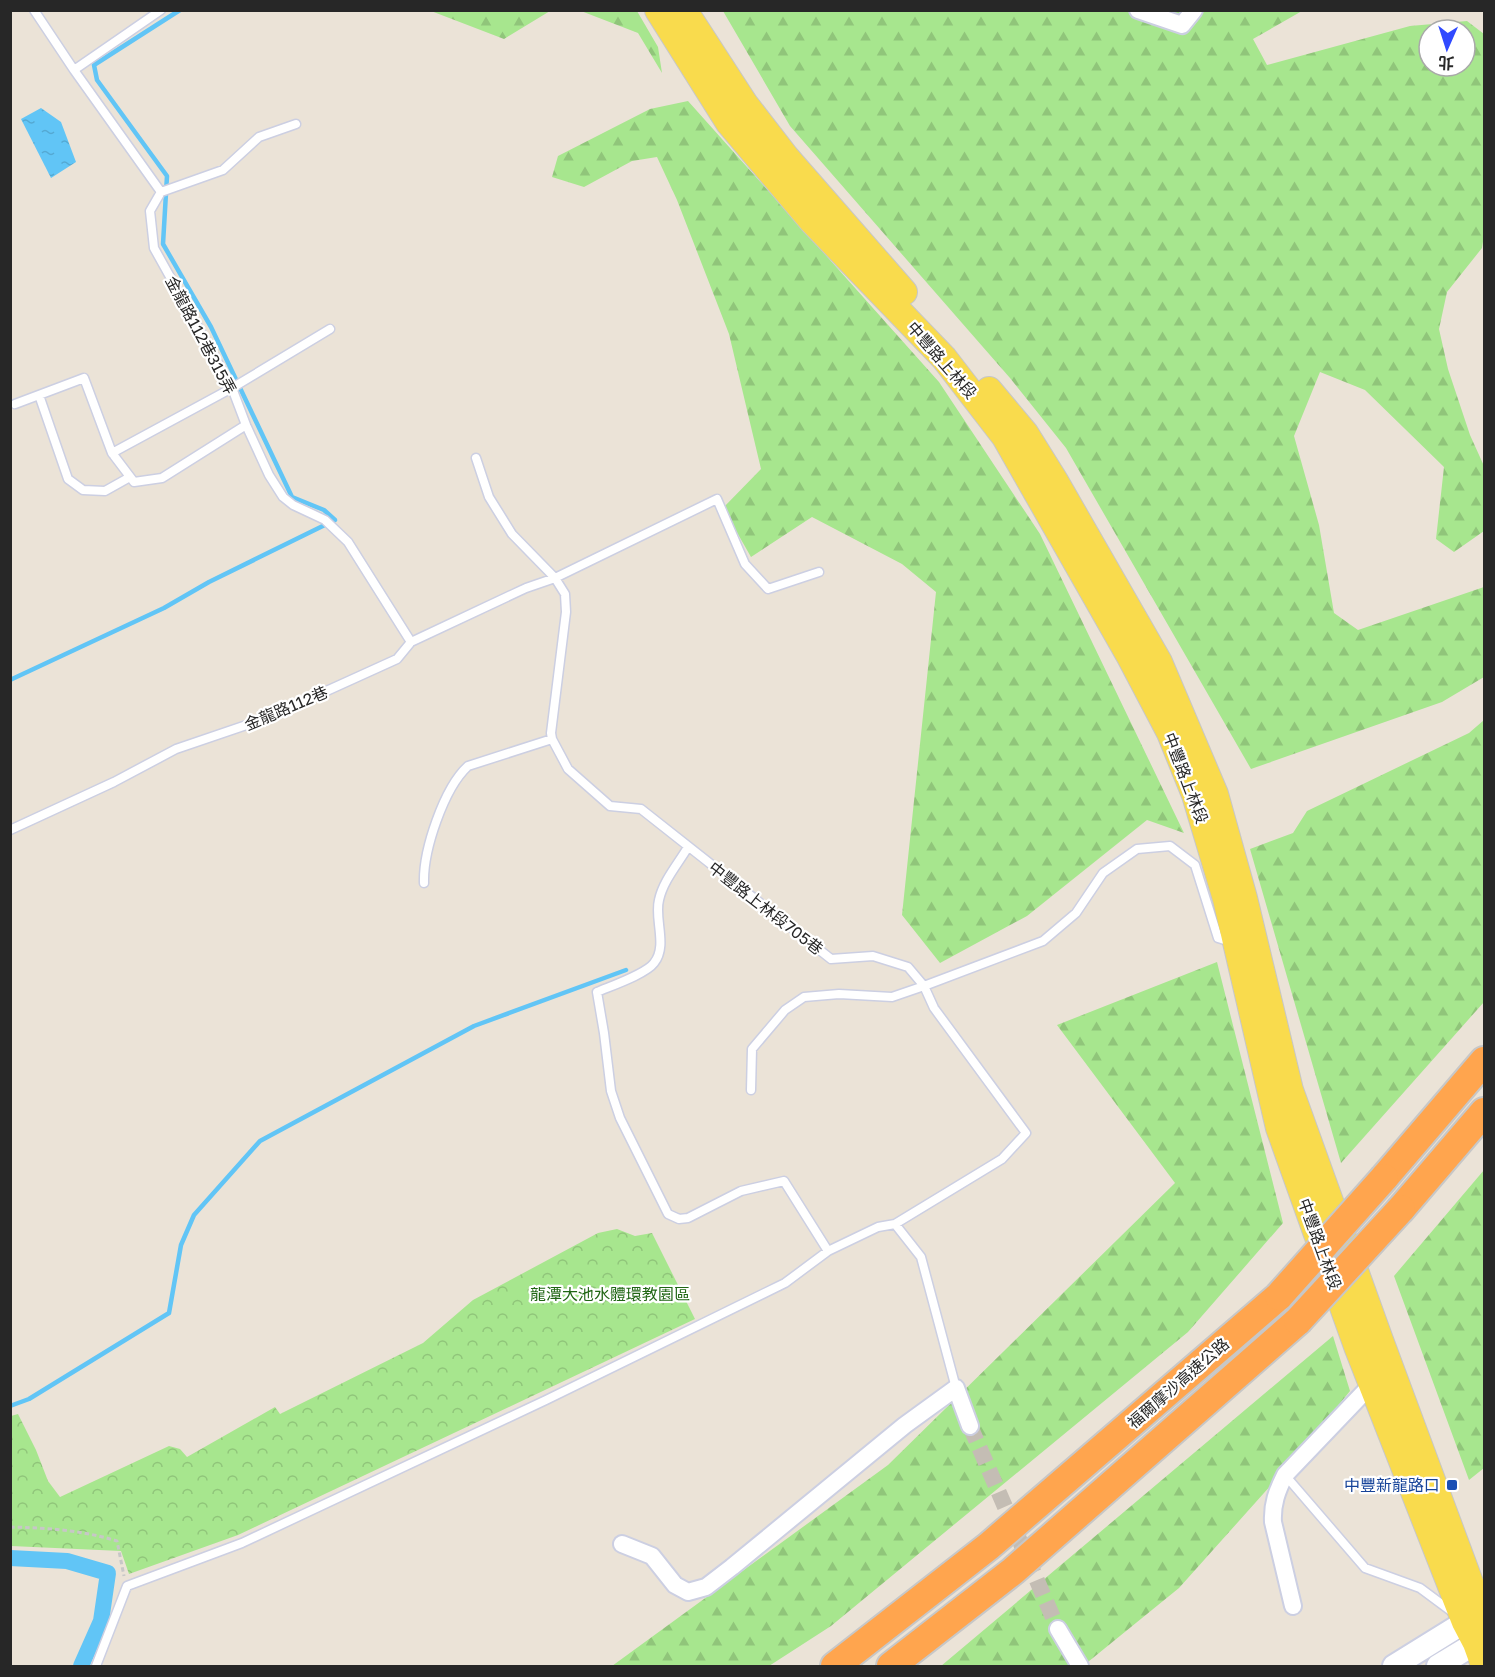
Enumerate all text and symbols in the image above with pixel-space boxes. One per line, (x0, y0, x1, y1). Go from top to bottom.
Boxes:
north arrow (1417, 18, 1477, 78)
text: 北 (1438, 53, 1455, 73)
street label: 金龍路112巷315弄 (161, 272, 241, 398)
street label: 中豐路上林段 (903, 317, 981, 403)
street label: 金龍路112巷 (241, 681, 331, 735)
street label: 中豐路上林段 (1159, 730, 1213, 826)
street label: 中豐路上林段705巷 (705, 857, 827, 959)
street label: 中豐路上林段 (1294, 1195, 1346, 1293)
park label: 龍潭大池水體環教園區 (530, 1284, 690, 1304)
street label: 福爾摩沙高速公路 (1123, 1333, 1233, 1433)
place label: 中豐新龍路口 (1344, 1475, 1440, 1495)
marker: 中豐新龍路口 (1445, 1478, 1459, 1492)

